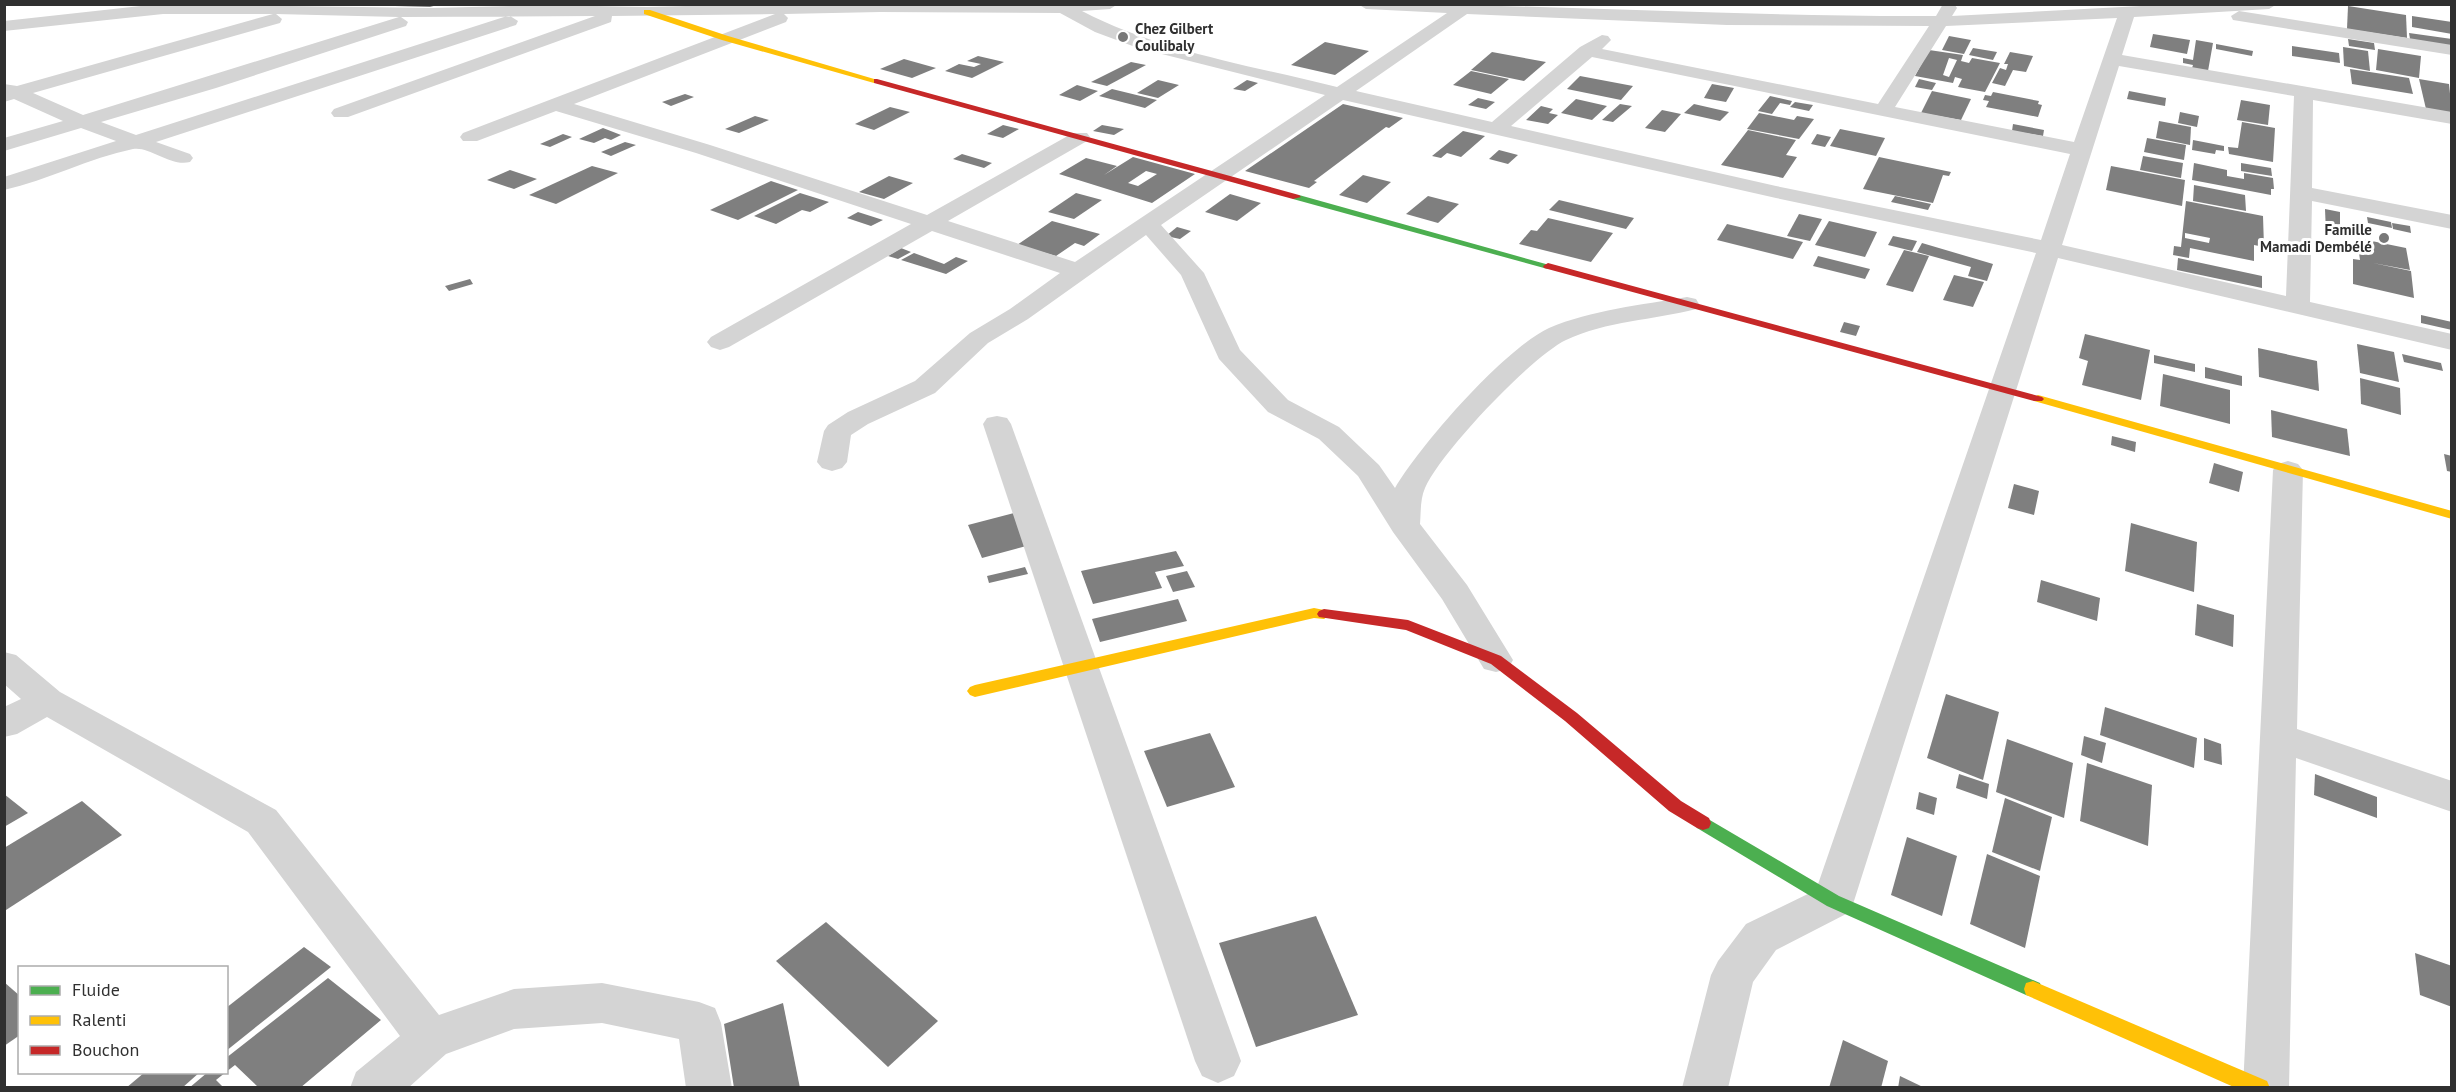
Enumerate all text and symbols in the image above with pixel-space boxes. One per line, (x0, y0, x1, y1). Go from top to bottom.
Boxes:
place label: Chez Gilbert Coulibaly (1135, 19, 1214, 55)
marker: Chez Gilbert Coulibaly (1116, 30, 1130, 44)
place label: Famille Mamadi Dembélé (2260, 220, 2372, 256)
marker: Famille Mamadi Dembélé (2377, 231, 2391, 245)
legend (18, 966, 228, 1074)
text: Fluide (72, 978, 120, 1001)
text: Ralenti (72, 1008, 127, 1031)
text: Bouchon (72, 1038, 139, 1061)

